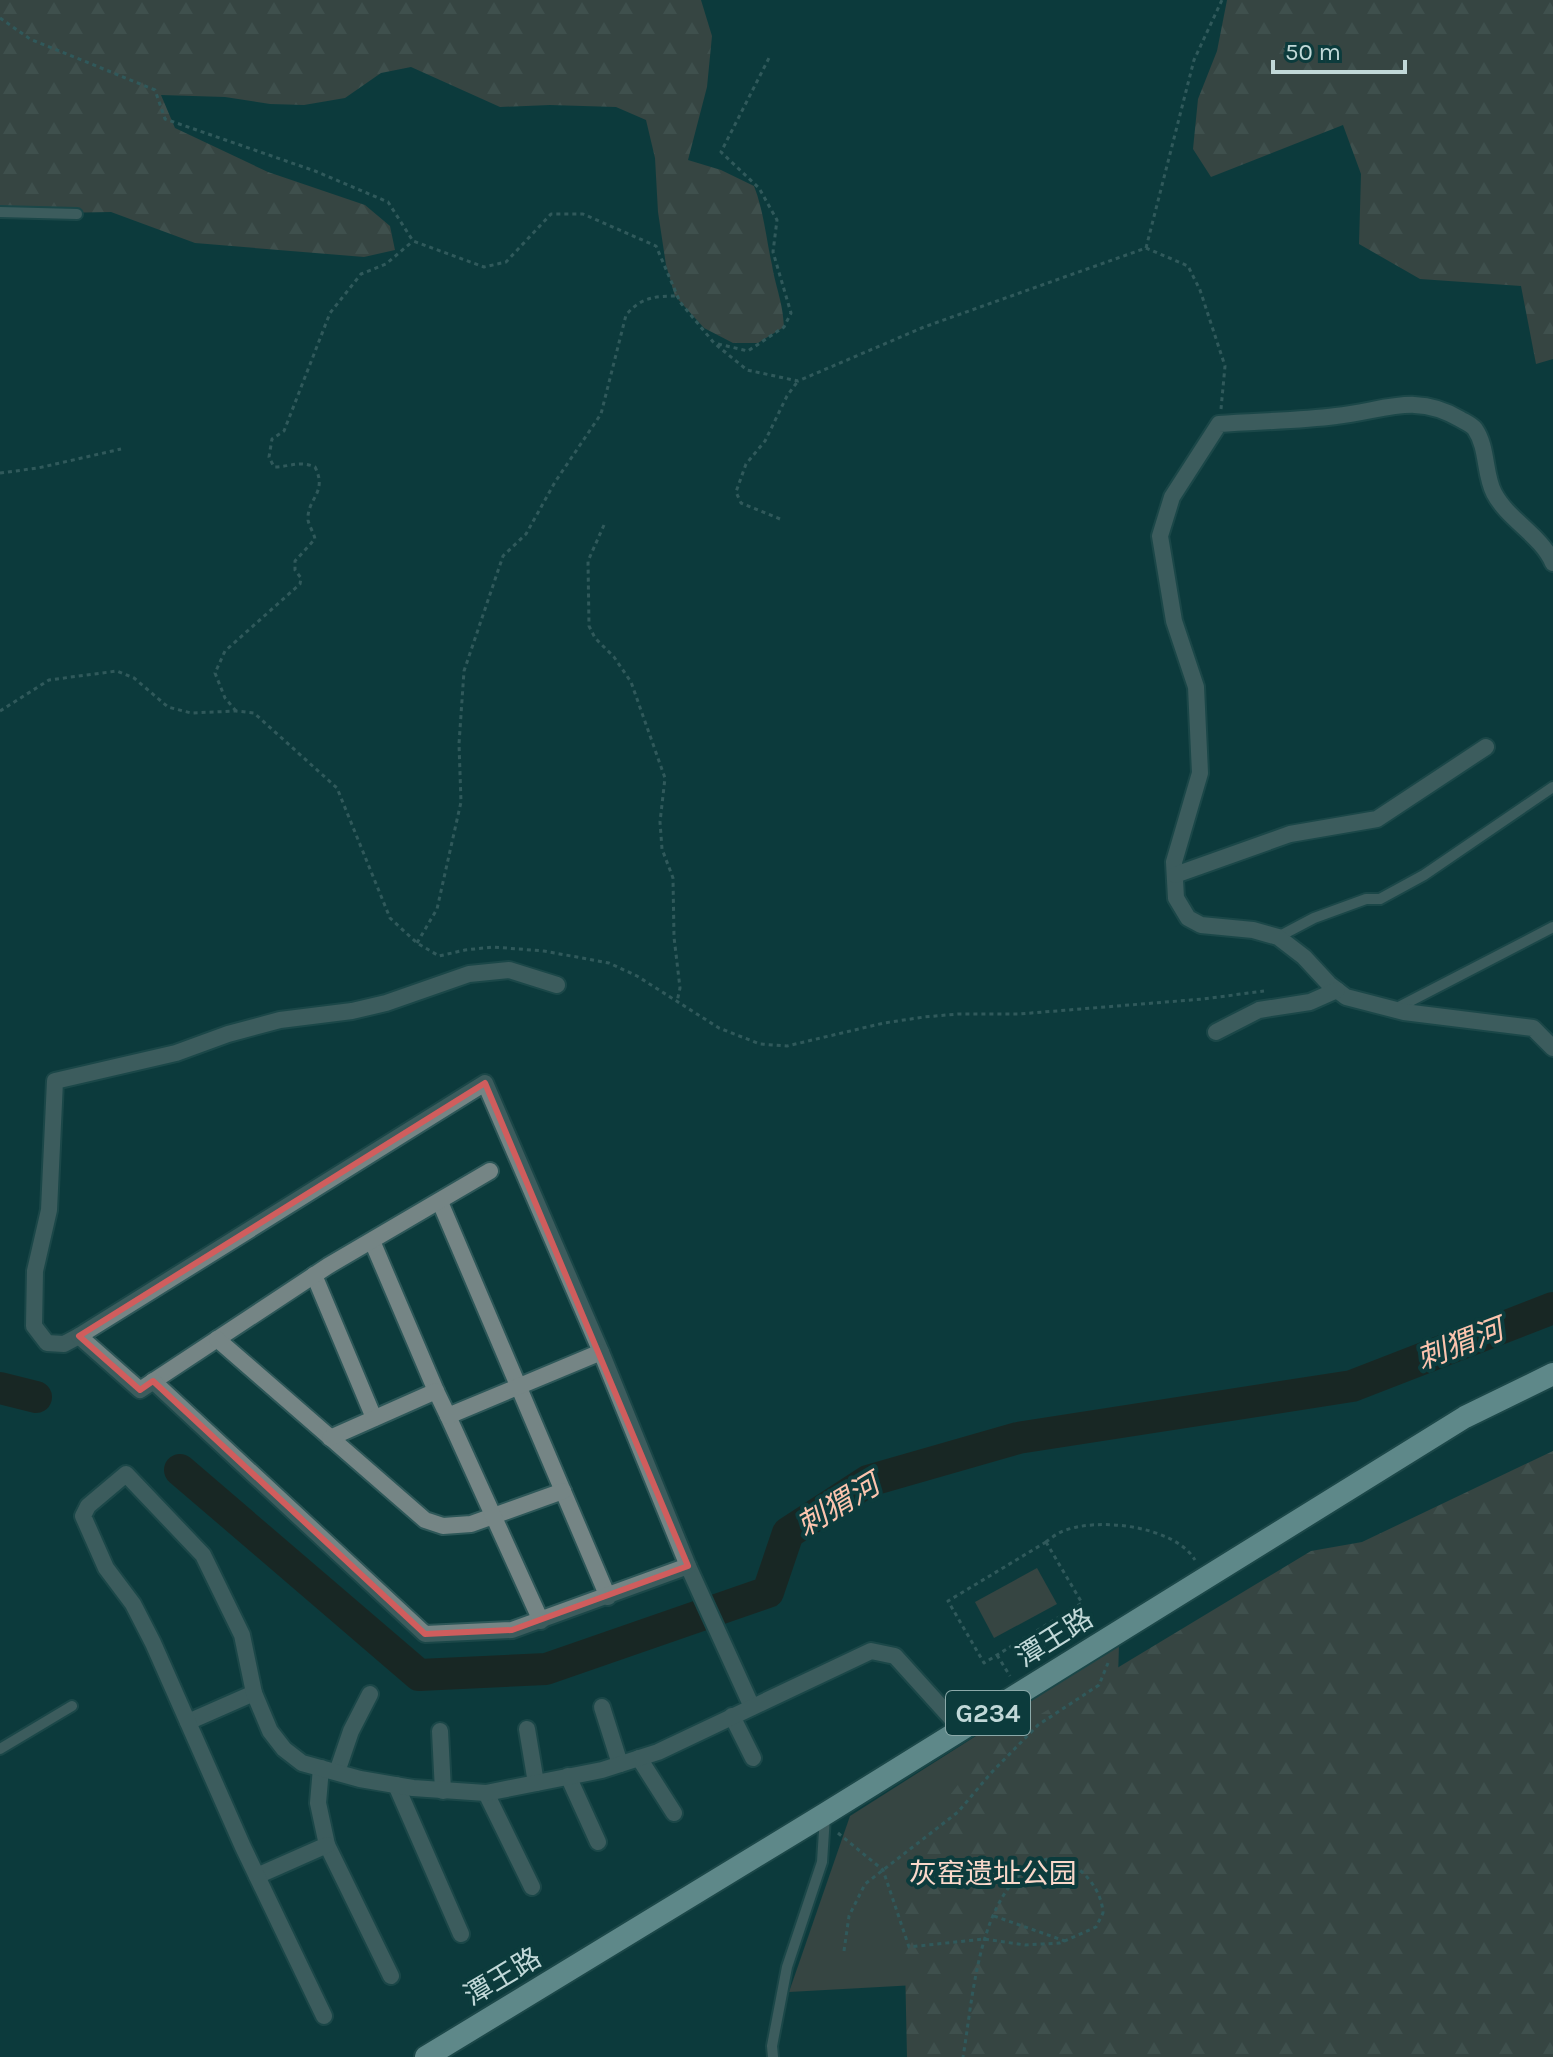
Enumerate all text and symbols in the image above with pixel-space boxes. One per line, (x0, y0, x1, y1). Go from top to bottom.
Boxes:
scale bar (1273, 24, 1405, 74)
text: 50 m (1285, 38, 1341, 66)
water label: 刺猬河 (1412, 1309, 1513, 1377)
water label: 刺猬河 (790, 1464, 890, 1544)
street label: 潭王路 (1010, 1601, 1099, 1674)
road number: G234 (946, 1691, 1030, 1735)
park label: 灰窑遗址公园 (909, 1857, 1077, 1890)
street label: 潭王路 (458, 1941, 547, 2012)

